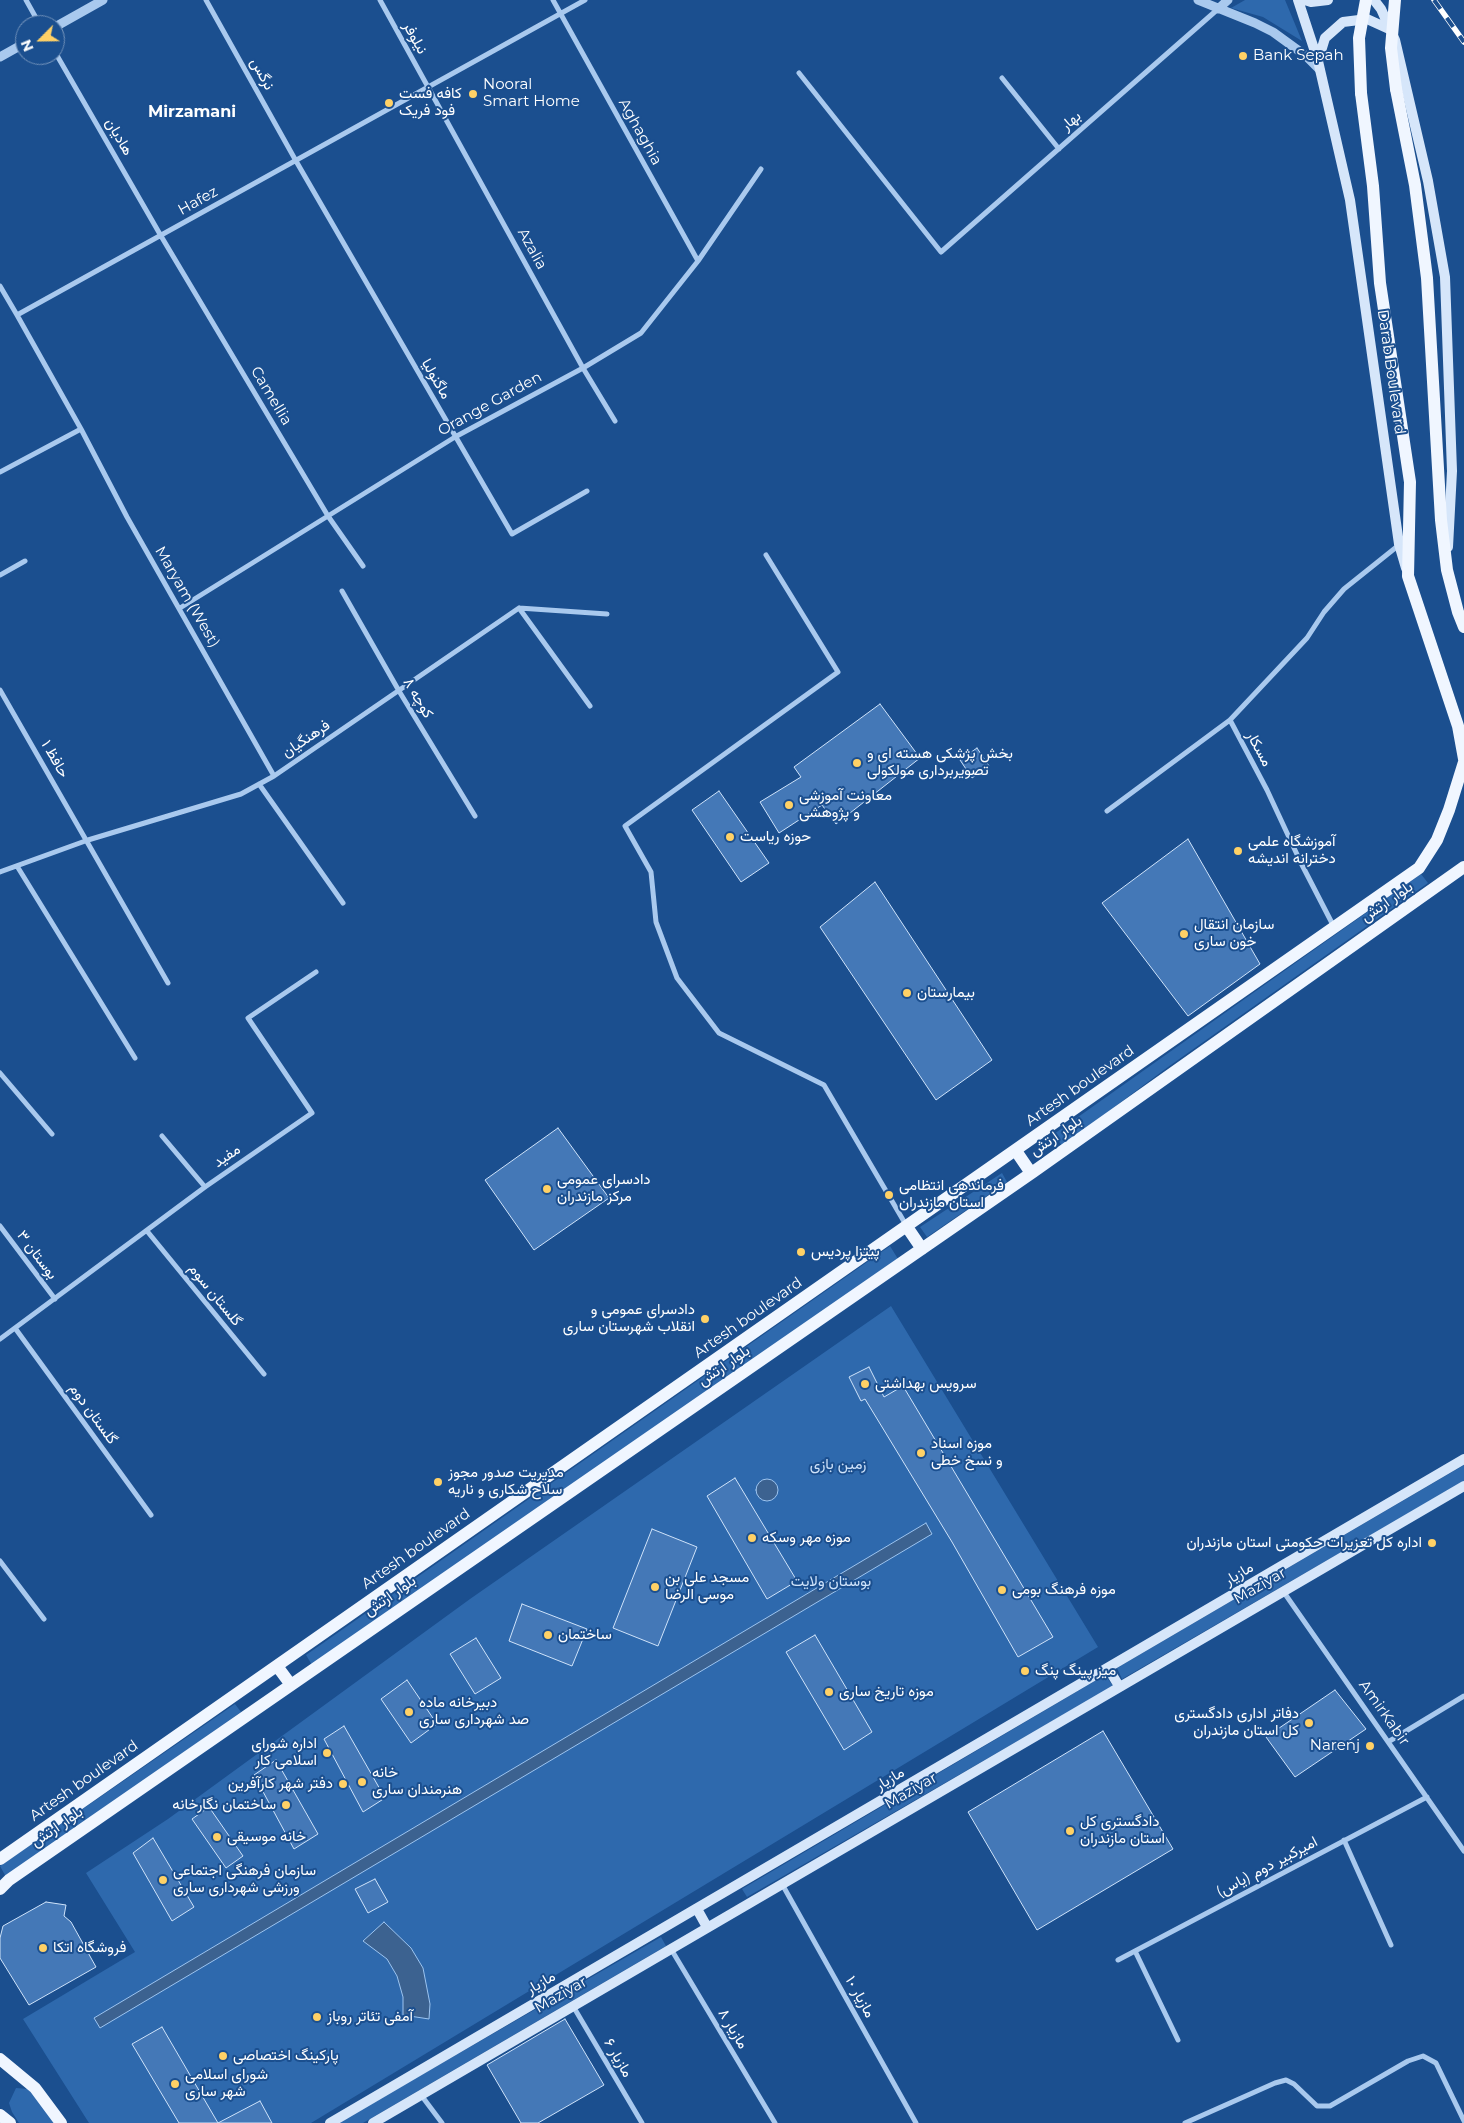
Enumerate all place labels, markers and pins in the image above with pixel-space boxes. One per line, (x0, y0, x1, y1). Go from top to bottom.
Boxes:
place label: Bank Sepah (1253, 47, 1344, 65)
marker: Bank Sepah (1237, 50, 1249, 62)
place label: Nooral Smart Home (483, 76, 580, 111)
place label: کافه فست فود فریک (399, 85, 462, 120)
marker: Nooral Smart Home (467, 88, 479, 100)
marker: کافه فست فود فریک (383, 97, 395, 109)
place label: بخش پژشکی هسته ای و تصویربرداری مولکولی (867, 745, 1013, 780)
marker: بخش پژشکی هسته ای و تصویربرداری مولکولی (851, 757, 863, 769)
place label: معاونت آموزشی و پژوهشی (799, 787, 892, 822)
marker: معاونت آموزشی و پژوهشی (783, 799, 795, 811)
place label: حوزه ریاست (740, 828, 811, 846)
marker: حوزه ریاست (724, 831, 736, 843)
place label: آموزشگاه علمی دخترانه اندیشه (1248, 833, 1336, 868)
marker: آموزشگاه علمی دخترانه اندیشه (1232, 845, 1244, 857)
place label: سازمان انتقال خون ساری (1194, 916, 1274, 951)
marker: سازمان انتقال خون ساری (1178, 928, 1190, 940)
place label: بیمارستان (917, 984, 975, 1002)
marker: بیمارستان (901, 987, 913, 999)
place label: دادسرای عمومی مرکز مازندران (557, 1171, 651, 1206)
place label: فرماندهی انتظامی استان مازندران (899, 1177, 1004, 1212)
marker: دادسرای عمومی مرکز مازندران (541, 1183, 553, 1195)
marker: فرماندهی انتظامی استان مازندران (883, 1189, 895, 1201)
place label: پیتزا پردیس (811, 1243, 880, 1261)
marker: پیتزا پردیس (795, 1246, 807, 1258)
place label: دادسرای عمومی و انقلاب شهرستان ساری (563, 1301, 695, 1336)
marker: دادسرای عمومی و انقلاب شهرستان ساری (699, 1313, 711, 1325)
place label: سرویس بهداشتی (875, 1375, 977, 1393)
marker: سرویس بهداشتی (859, 1378, 871, 1390)
place label: موزه اسناد و نسخ خطی (931, 1435, 1003, 1470)
marker: موزه اسناد و نسخ خطی (915, 1447, 927, 1459)
place label: مدیریت صدور مجوز سلاح شکاری و ناریه (448, 1464, 564, 1499)
marker: مدیریت صدور مجوز سلاح شکاری و ناریه (432, 1476, 444, 1488)
place label: موزه مهر وسکه (762, 1529, 851, 1547)
marker: موزه مهر وسکه (746, 1532, 758, 1544)
place label: اداره کل تعزیرات حکومتی استان مازندران (1186, 1534, 1422, 1552)
marker: اداره کل تعزیرات حکومتی استان مازندران (1426, 1537, 1438, 1549)
place label: مسجد علی بن موسی الرضا (665, 1569, 749, 1604)
marker: مسجد علی بن موسی الرضا (649, 1581, 661, 1593)
place label: موزه فرهنگ بومی (1012, 1581, 1116, 1599)
marker: موزه فرهنگ بومی (996, 1584, 1008, 1596)
place label: ساختمان (558, 1626, 612, 1644)
marker: ساختمان (542, 1629, 554, 1641)
place label: میز پینگ پنگ (1035, 1662, 1116, 1680)
marker: میز پینگ پنگ (1019, 1665, 1031, 1677)
place label: موزه تاریخ ساری (839, 1683, 934, 1701)
marker: موزه تاریخ ساری (823, 1686, 835, 1698)
place label: دبیرخانه ماده صد شهرداری ساری (419, 1694, 529, 1729)
place label: دفاتر اداری دادگستری کل استان مازندران (1174, 1705, 1299, 1740)
marker: دبیرخانه ماده صد شهرداری ساری (403, 1706, 415, 1718)
marker: دفاتر اداری دادگستری کل استان مازندران (1303, 1717, 1315, 1729)
place label: اداره شورای اسلامی کار (251, 1735, 317, 1770)
place label: Narenj (1310, 1737, 1360, 1755)
marker: Narenj (1364, 1740, 1376, 1752)
marker: اداره شورای اسلامی کار (321, 1747, 333, 1759)
place label: خانه هنرمندان ساری (372, 1764, 462, 1799)
place label: دفتر شهر کارآفرین (228, 1775, 333, 1793)
marker: خانه هنرمندان ساری (356, 1776, 368, 1788)
marker: دفتر شهر کارآفرین (337, 1778, 349, 1790)
place label: ساختمان نگارخانه (172, 1796, 276, 1814)
marker: ساختمان نگارخانه (280, 1799, 292, 1811)
place label: دادگستری کل استان مازندران (1080, 1813, 1165, 1848)
marker: دادگستری کل استان مازندران (1064, 1825, 1076, 1837)
place label: خانه موسیقی (227, 1828, 306, 1846)
marker: خانه موسیقی (211, 1831, 223, 1843)
place label: سازمان فرهنگی اجتماعی ورزشی شهرداری ساری (173, 1862, 316, 1897)
marker: سازمان فرهنگی اجتماعی ورزشی شهرداری ساری (157, 1874, 169, 1886)
place label: فروشگاه اتکا (53, 1939, 126, 1957)
marker: فروشگاه اتکا (37, 1942, 49, 1954)
place label: آمفی تئاتر روباز (327, 2008, 413, 2026)
marker: آمفی تئاتر روباز (311, 2011, 323, 2023)
place label: پارکینگ اختصاصی (233, 2047, 339, 2065)
marker: پارکینگ اختصاصی (217, 2050, 229, 2062)
place label: شورای اسلامی شهر ساری (185, 2066, 268, 2101)
marker: شورای اسلامی شهر ساری (169, 2078, 181, 2090)

